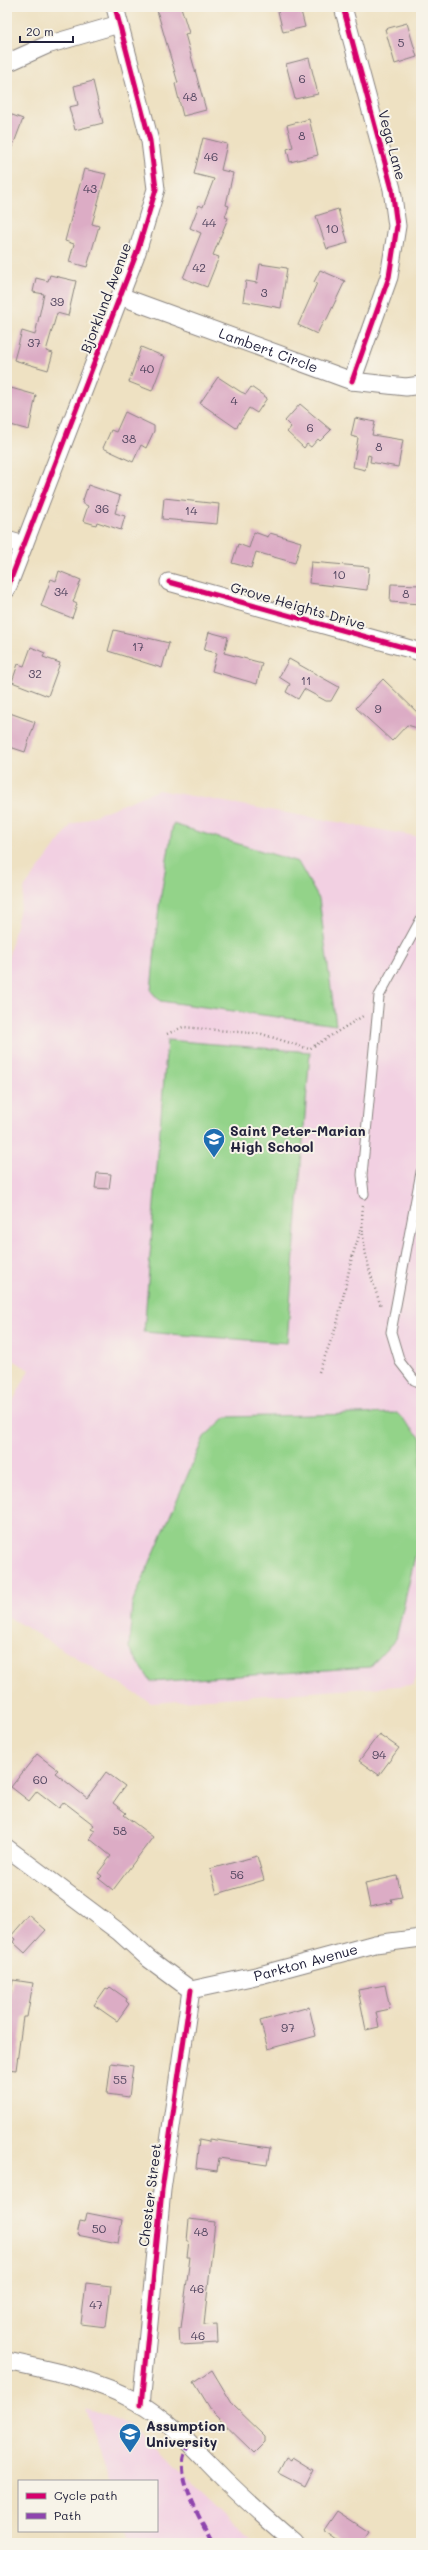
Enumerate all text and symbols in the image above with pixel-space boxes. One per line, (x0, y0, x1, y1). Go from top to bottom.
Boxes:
scale bar (20, 18, 73, 44)
text: 20 m (26, 23, 54, 39)
house number: 5 (398, 34, 405, 50)
house number: 6 (298, 70, 306, 86)
house number: 48 (183, 88, 197, 104)
street label: Vega Lane (374, 108, 411, 182)
house number: 8 (298, 127, 306, 143)
house number: 46 (204, 148, 218, 164)
house number: 43 (83, 180, 97, 196)
house number: 44 (202, 214, 216, 230)
house number: 10 (326, 220, 339, 236)
street label: Bjorklund Avenue (76, 240, 135, 356)
house number: 42 (192, 259, 206, 275)
house number: 3 (260, 284, 268, 300)
house number: 39 (50, 293, 64, 309)
street label: Lambert Circle (216, 323, 321, 377)
house number: 37 (27, 334, 41, 350)
house number: 40 (140, 360, 155, 376)
house number: 4 (230, 392, 238, 408)
house number: 6 (306, 419, 314, 435)
house number: 38 (122, 430, 136, 446)
house number: 8 (375, 438, 383, 454)
house number: 36 (95, 500, 109, 516)
house number: 14 (185, 502, 197, 518)
house number: 10 (333, 566, 346, 582)
street label: Grove Heights Drive (228, 577, 368, 634)
house number: 34 (54, 583, 68, 599)
house number: 8 (402, 585, 410, 601)
house number: 17 (132, 638, 144, 654)
house number: 32 (28, 665, 42, 681)
house number: 11 (301, 672, 311, 688)
house number: 9 (374, 700, 382, 716)
place label: Saint Peter-Marian High School (230, 1121, 366, 1156)
school or university icon: Saint Peter-Marian High School (201, 1126, 227, 1159)
house number: 94 (372, 1746, 386, 1762)
house number: 60 (33, 1771, 48, 1787)
house number: 58 (113, 1822, 127, 1838)
house number: 56 (230, 1866, 244, 1882)
street label: Parkton Avenue (252, 1939, 360, 1985)
house number: 97 (281, 2019, 295, 2035)
house number: 55 (113, 2071, 127, 2087)
street label: Chester Street (134, 2142, 165, 2248)
house number: 50 (92, 2220, 107, 2236)
house number: 48 (194, 2223, 208, 2239)
house number: 46 (190, 2280, 204, 2296)
house number: 47 (89, 2296, 103, 2312)
house number: 46 (191, 2327, 205, 2343)
place label: Assumption University (146, 2416, 225, 2451)
school or university icon: Assumption University (117, 2421, 143, 2454)
legend (18, 2480, 158, 2532)
text: Cycle path (54, 2487, 117, 2503)
text: Path (54, 2507, 81, 2523)

